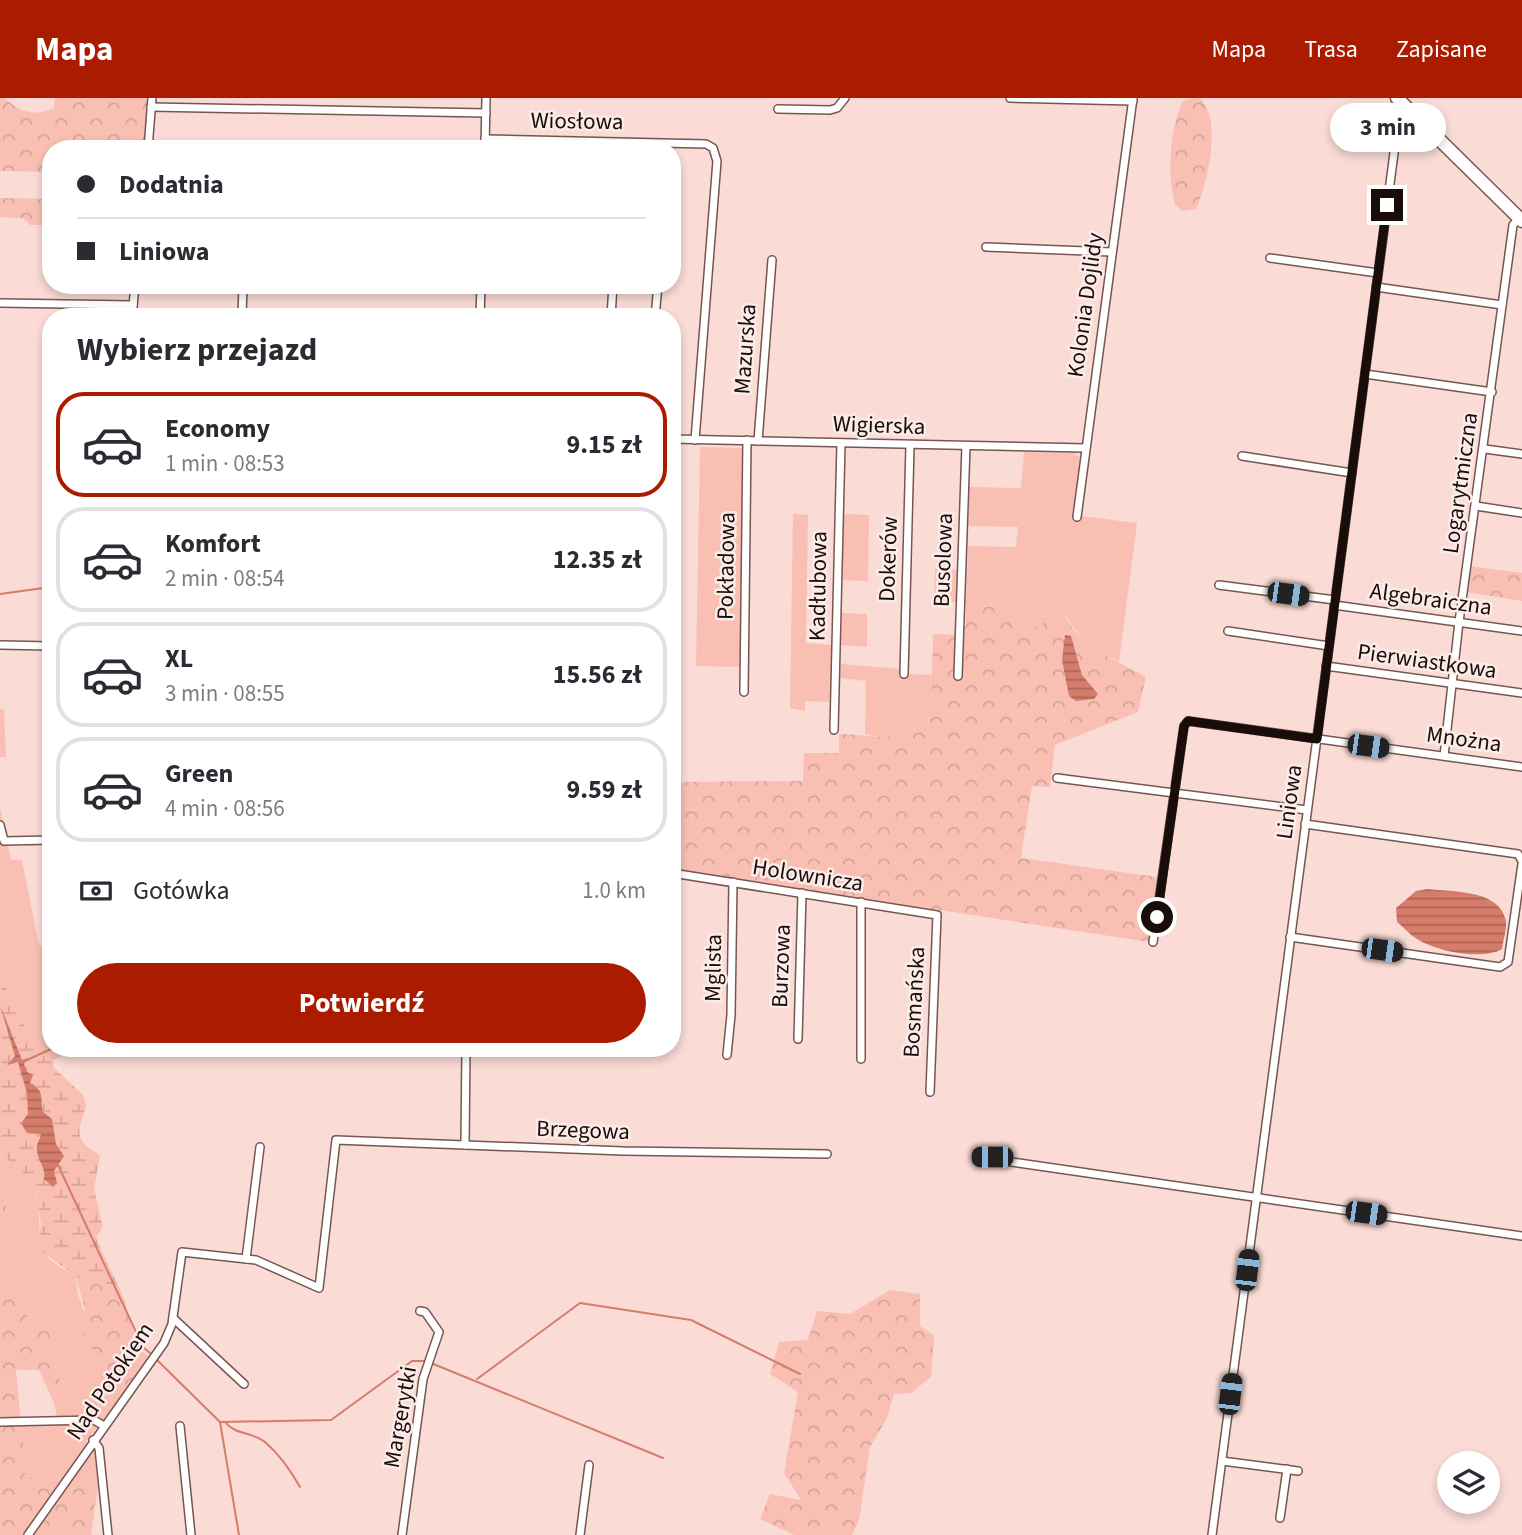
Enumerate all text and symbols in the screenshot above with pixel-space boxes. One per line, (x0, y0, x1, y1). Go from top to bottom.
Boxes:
text: Mapa (35, 26, 113, 73)
text: Mapa (1212, 32, 1266, 67)
text: Trasa (1304, 32, 1358, 67)
text: Zapisane (1396, 32, 1487, 67)
street label: Wiosłowa (530, 104, 624, 138)
callout: 3 min (1329, 104, 1445, 153)
text: 3 min (1360, 111, 1416, 144)
text: Dodatnia (119, 166, 224, 203)
route end (1371, 189, 1403, 221)
street label: Kolonia Dojlidy (1059, 230, 1112, 379)
text: Liniowa (119, 233, 210, 270)
street label: Mazurska (725, 303, 765, 395)
text: Wybierz przejazd (77, 327, 317, 373)
street label: Wigierska (832, 407, 926, 443)
text: Economy (165, 410, 270, 447)
street label: Logarytmiczna (1434, 410, 1486, 556)
icon: car (81, 413, 144, 476)
text: 9.15 zł (567, 426, 642, 463)
text: 1 min · 08:53 (165, 447, 285, 480)
street label: Pokładowa (709, 512, 743, 620)
street label: Busolowa (925, 512, 961, 608)
street label: Dokerów (870, 516, 906, 602)
text: Komfort (165, 525, 261, 562)
icon: car (81, 528, 144, 591)
street label: Kadłubowa (801, 531, 835, 641)
text: 12.35 zł (553, 541, 642, 578)
text: 2 min · 08:54 (165, 562, 285, 595)
street label: Algebraiczna (1368, 574, 1494, 624)
car (1266, 581, 1311, 607)
street label: Pierwiastkowa (1355, 635, 1499, 687)
text: XL (165, 640, 193, 677)
icon: car (81, 643, 144, 706)
text: 15.56 zł (553, 656, 642, 693)
text: 3 min · 08:55 (165, 677, 285, 710)
street label: Mnożna (1424, 717, 1504, 761)
car (1346, 733, 1391, 759)
text: Green (165, 755, 233, 792)
icon: car (81, 758, 144, 821)
street label: Liniowa (1267, 762, 1311, 842)
text: 9.59 zł (567, 771, 642, 808)
text: 4 min · 08:56 (165, 792, 285, 825)
street label: Holownicza (750, 850, 866, 900)
icon: cash (77, 872, 115, 910)
text: Gotówka (133, 872, 230, 909)
text: 1.0 km (582, 874, 646, 907)
route start (1141, 901, 1173, 933)
street label: Burzowa (763, 924, 799, 1008)
street label: Mglista (696, 934, 730, 1002)
car (1360, 937, 1405, 963)
street label: Bosmańska (895, 946, 933, 1058)
button: Potwierdź (77, 963, 646, 1043)
street label: Brzegowa (536, 1112, 630, 1148)
car (972, 1147, 1014, 1168)
car (1344, 1200, 1389, 1226)
car (1235, 1248, 1260, 1292)
street label: Nad Potokiem (58, 1315, 162, 1447)
street label: Margerytki (375, 1363, 425, 1471)
car (1218, 1372, 1243, 1416)
map controls (1437, 1451, 1500, 1514)
button: layers (1437, 1451, 1500, 1514)

